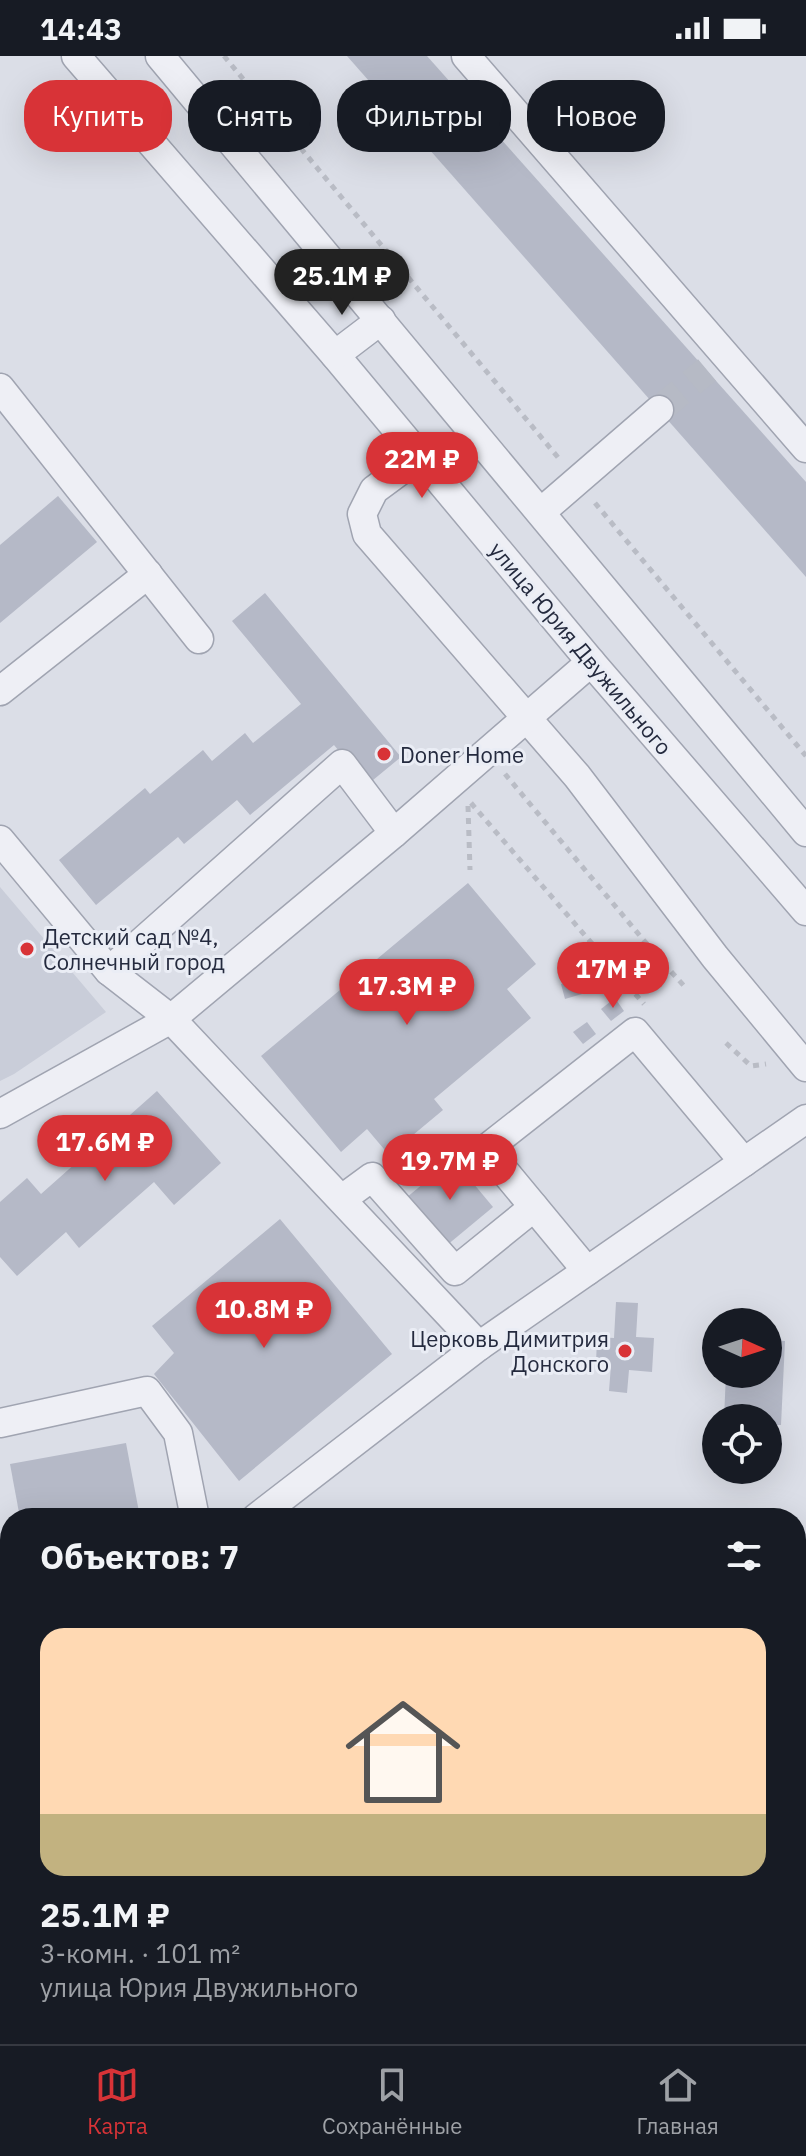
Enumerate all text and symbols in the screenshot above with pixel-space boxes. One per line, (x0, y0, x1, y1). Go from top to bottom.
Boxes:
text: 14:43 (40, 9, 122, 48)
chip: Купить (24, 80, 172, 152)
chip: Снять (188, 80, 321, 152)
chip: Фильтры (337, 80, 511, 152)
chip: Новое (527, 80, 665, 152)
pin: 25.1M ₽ (268, 249, 416, 317)
text: 25.1M ₽ (292, 258, 392, 292)
pin: 22M ₽ (366, 432, 478, 500)
text: 22M ₽ (384, 441, 460, 475)
street label: улица Юрия Двужильного (483, 535, 679, 761)
place label: Doner Home (400, 740, 524, 769)
marker: Doner Home (375, 745, 393, 763)
place label: Детский сад №4, Солнечный город (43, 922, 225, 976)
marker: Детский сад №4, Солнечный город (18, 940, 36, 958)
pin: 17M ₽ (557, 942, 669, 1010)
text: 17M ₽ (575, 951, 651, 985)
pin: 17.3M ₽ (333, 959, 481, 1027)
text: 17.3M ₽ (357, 968, 457, 1002)
pin: 17.6M ₽ (31, 1115, 179, 1183)
text: 17.6M ₽ (55, 1124, 155, 1158)
pin: 19.7M ₽ (376, 1134, 524, 1202)
text: 19.7M ₽ (400, 1143, 500, 1177)
pin: 10.8M ₽ (190, 1282, 338, 1350)
text: 10.8M ₽ (214, 1291, 314, 1325)
north arrow (702, 1308, 782, 1388)
map controls (702, 1308, 782, 1484)
place label: Церковь Димитрия Донского (410, 1324, 609, 1378)
marker: Церковь Димитрия Донского (616, 1342, 634, 1360)
button: locate (702, 1404, 782, 1484)
text: Объектов: 7 (40, 1534, 239, 1578)
icon: filters (722, 1534, 766, 1578)
icon: home (331, 1680, 475, 1824)
text: 25.1M ₽ (40, 1892, 170, 1936)
text: 3-комн. · 101 m² (40, 1936, 240, 1970)
text: улица Юрия Двужильного (40, 1970, 358, 2004)
tab: Карта (87, 2063, 148, 2140)
tab: Сохранённые (322, 2063, 462, 2140)
tab: Главная (637, 2063, 719, 2140)

